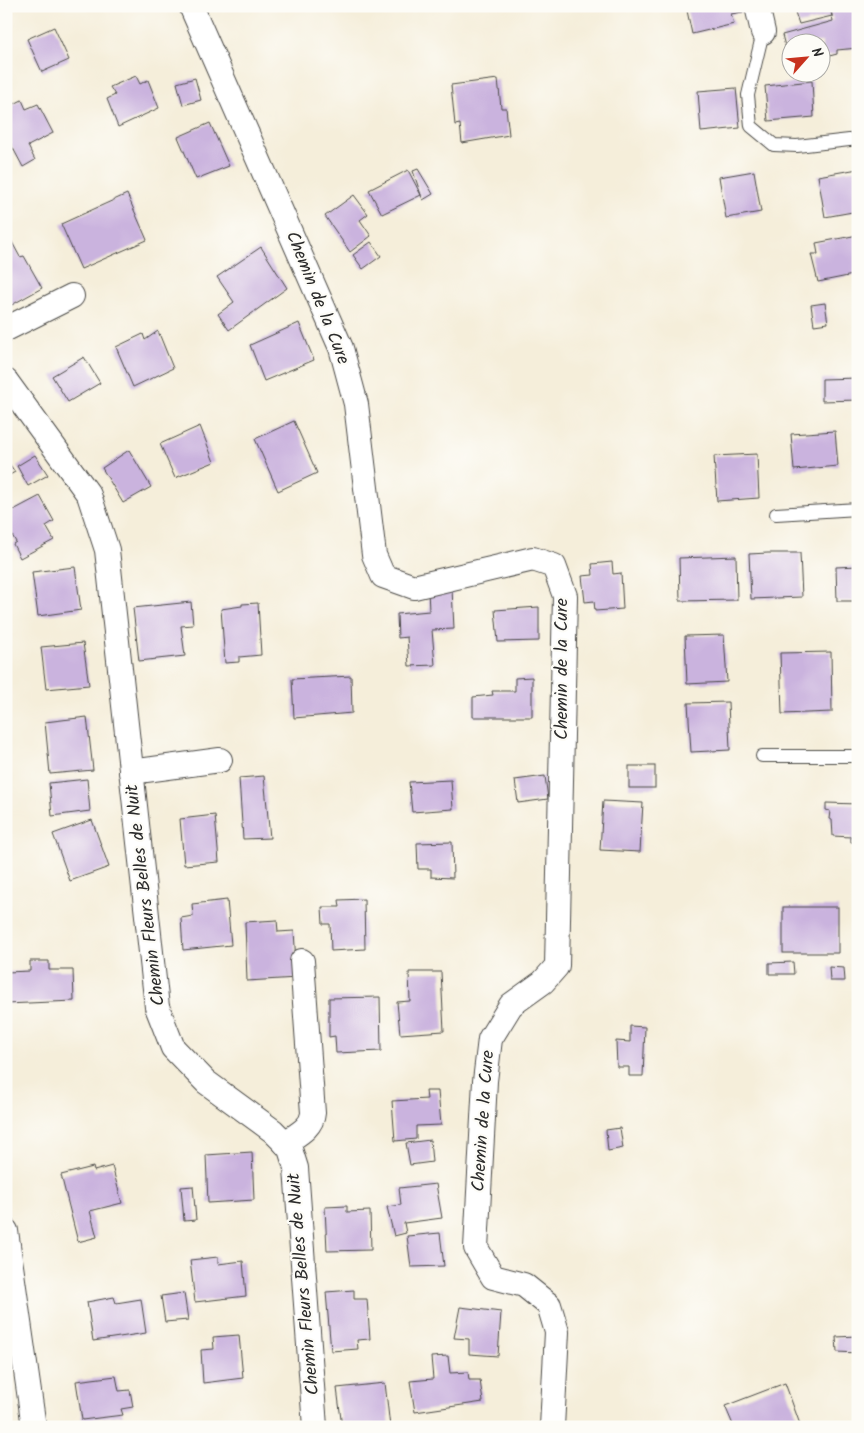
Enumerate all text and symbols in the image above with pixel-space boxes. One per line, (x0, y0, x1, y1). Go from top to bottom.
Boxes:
north arrow (782, 32, 832, 82)
text: N (805, 44, 829, 62)
street label: Chemin de la Cure (277, 227, 357, 369)
street label: Chemin de la Cure (548, 598, 577, 740)
street label: Chemin Fleurs Belles de Nuit (118, 781, 174, 1008)
street label: Chemin de la Cure (465, 1049, 503, 1193)
street label: Chemin Fleurs Belles de Nuit (280, 1171, 328, 1396)

